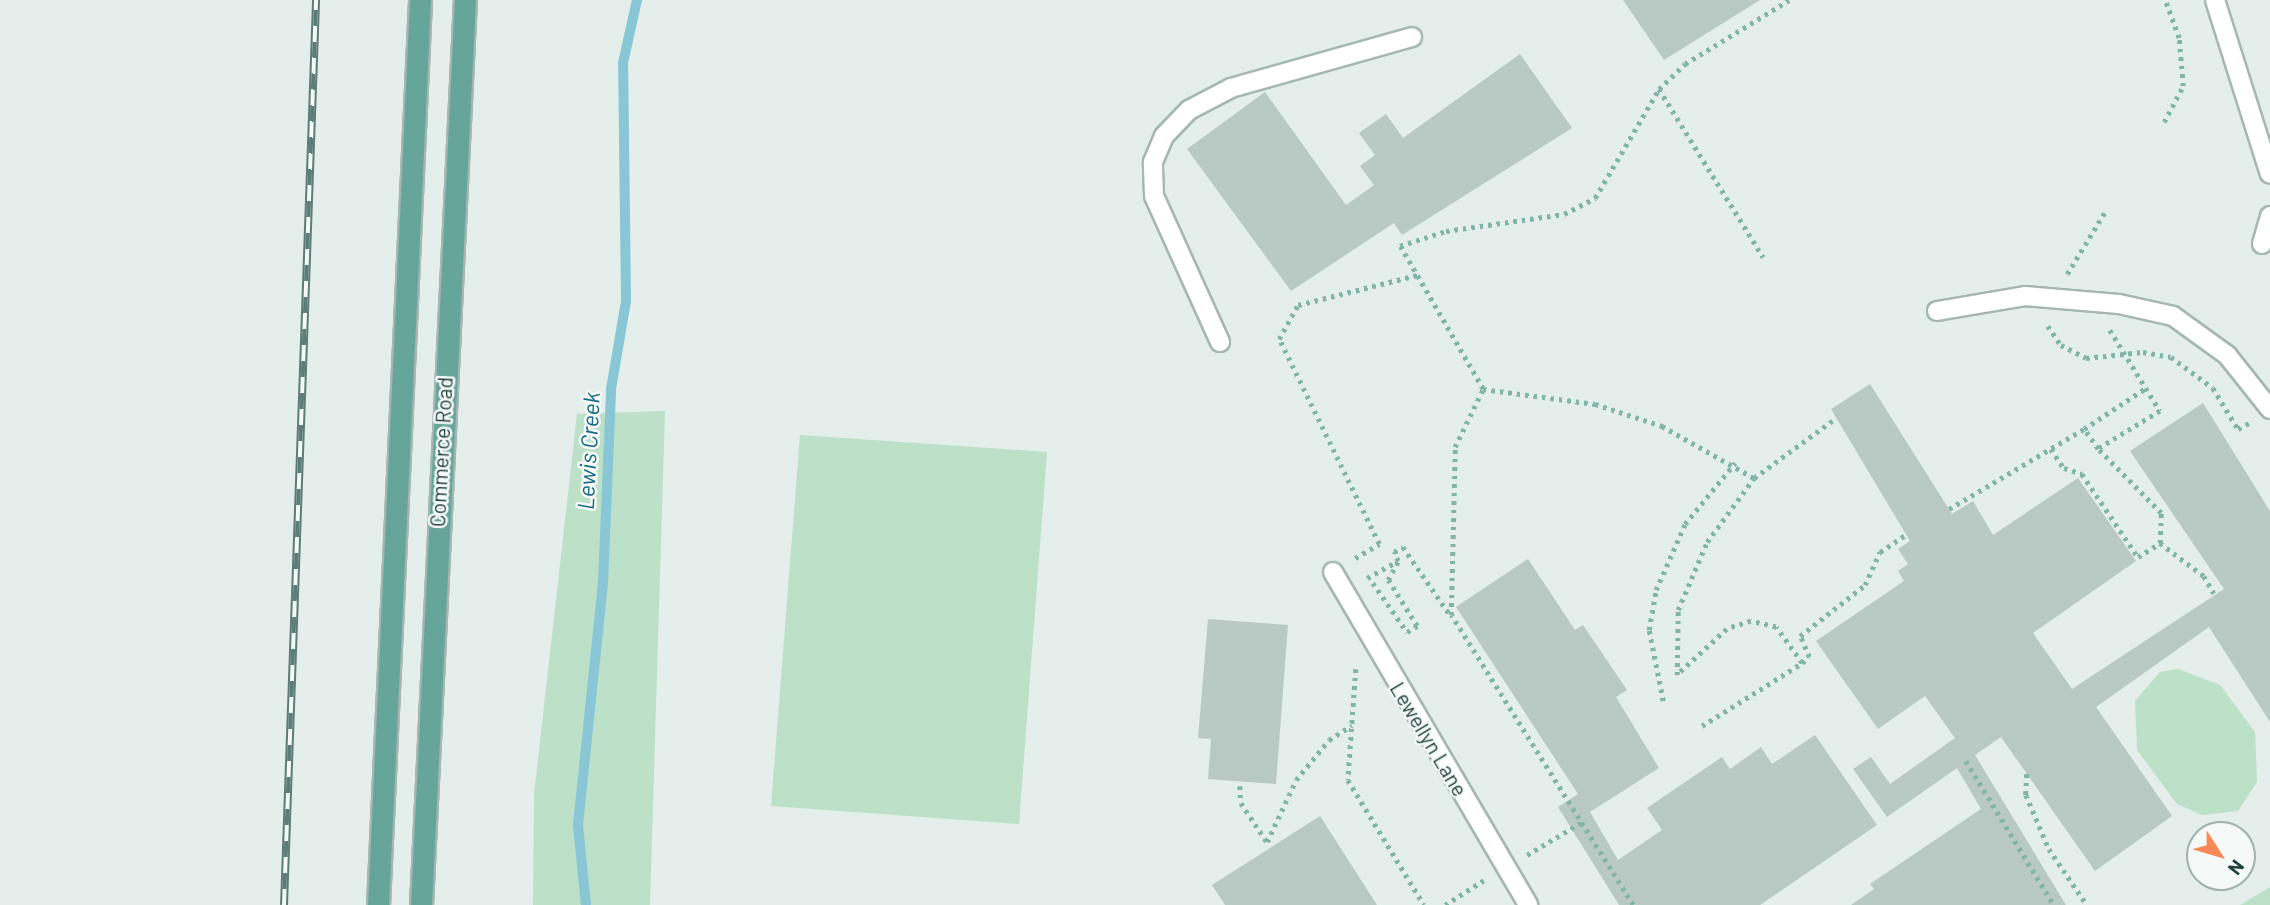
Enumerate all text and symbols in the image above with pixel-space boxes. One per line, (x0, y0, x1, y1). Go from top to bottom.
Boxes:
street label: Commerce Road (424, 376, 458, 528)
water label: Lewis Creek (571, 391, 605, 511)
street label: Lewellyn Lane (1385, 677, 1473, 801)
north arrow (2186, 821, 2256, 891)
text: N (2224, 856, 2250, 880)

